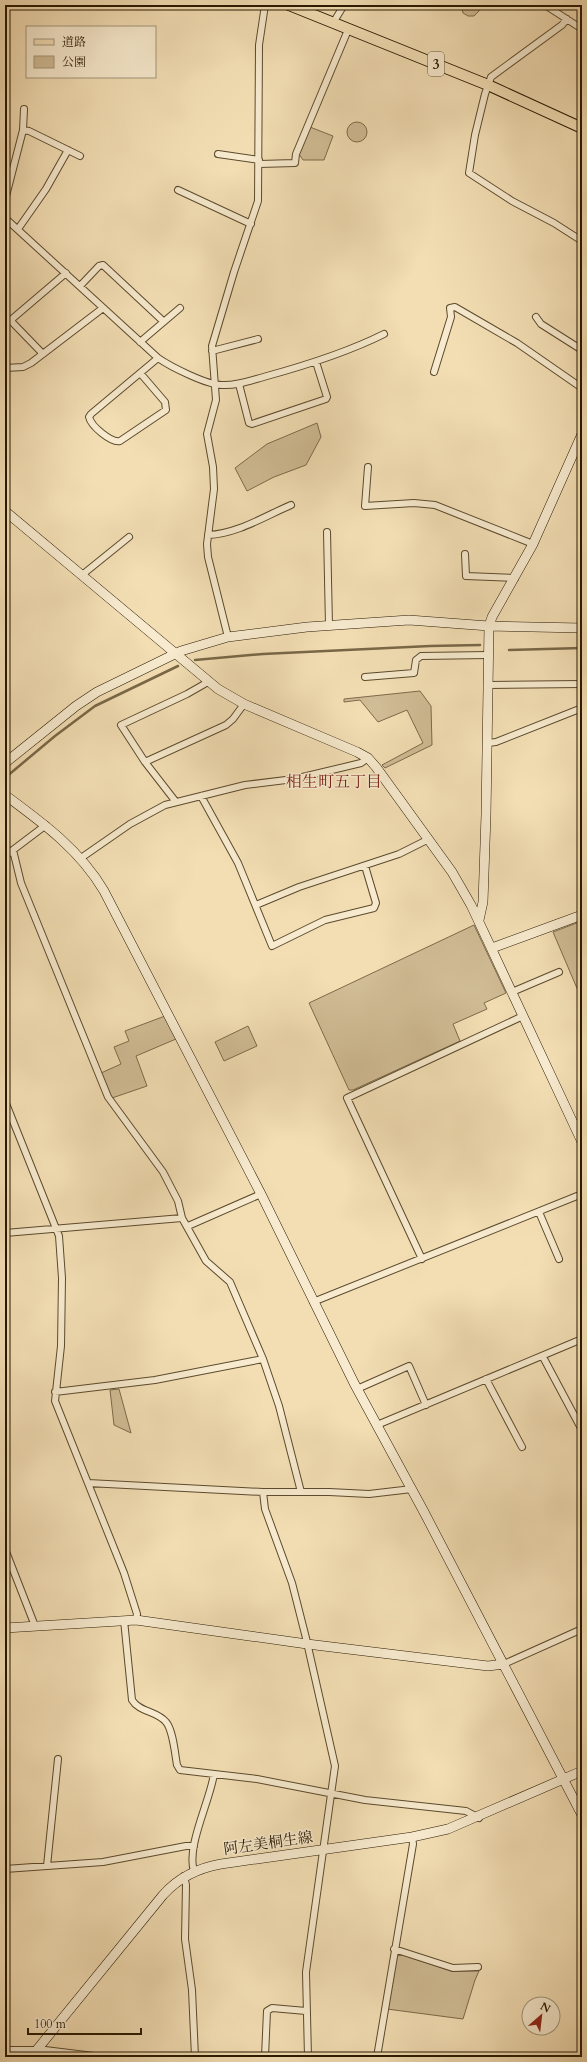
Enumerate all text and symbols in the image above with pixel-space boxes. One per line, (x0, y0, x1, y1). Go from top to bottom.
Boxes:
legend (26, 26, 156, 78)
text: 道路 (62, 34, 86, 50)
road number: 3 (428, 52, 444, 76)
text: 公園 (62, 54, 86, 70)
district label: 相生町五丁目 (286, 771, 382, 793)
street label: 阿左美桐生線 (222, 1827, 314, 1859)
north arrow (521, 1996, 561, 2036)
text: N (538, 1999, 554, 2017)
scale bar (28, 2010, 141, 2036)
text: 100 m (34, 2016, 67, 2032)

